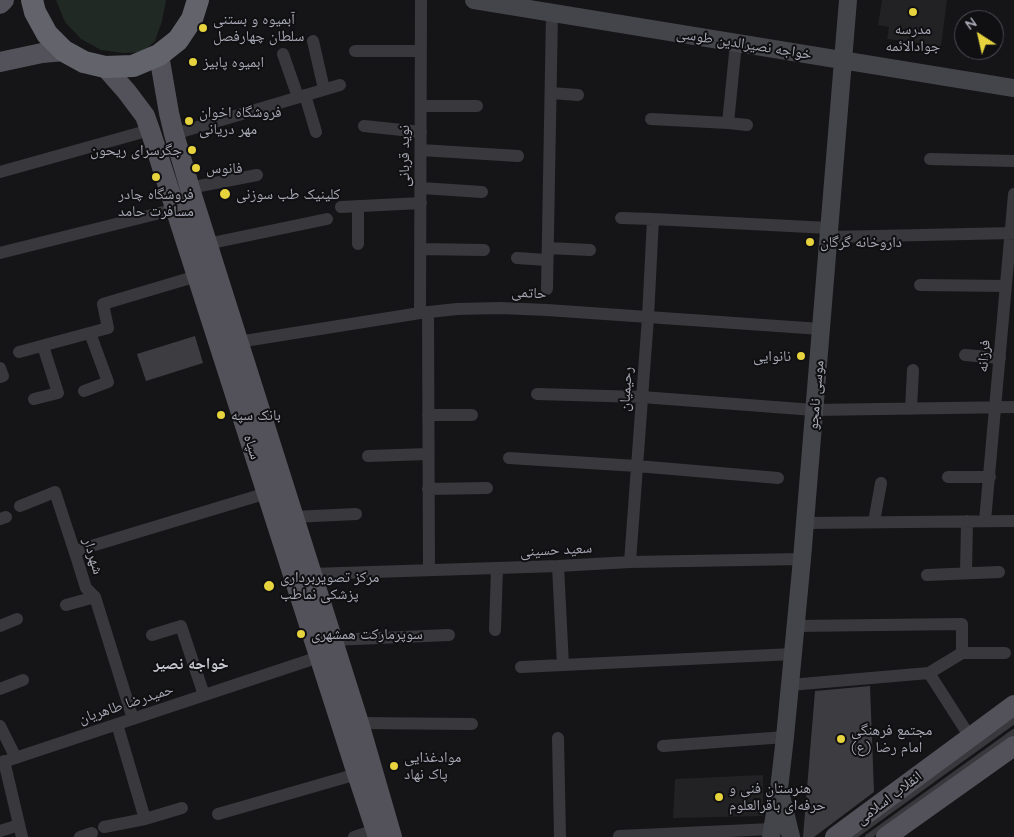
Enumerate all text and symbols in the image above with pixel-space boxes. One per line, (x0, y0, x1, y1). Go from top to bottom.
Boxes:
marker: مدرسه جوادالائمه (907, 6, 919, 18)
place label: آبمیوه و بستنی سلطان چهارفصل (213, 10, 304, 45)
north arrow (954, 10, 1004, 60)
text: N (962, 13, 980, 34)
place label: مدرسه جوادالائمه (886, 20, 940, 55)
marker: آبمیوه و بستنی سلطان چهارفصل (197, 22, 209, 34)
street label: خواجه نصیرالدین طوسی (675, 24, 813, 64)
place label: ابمیوه پابیز (203, 53, 264, 71)
marker: ابمیوه پابیز (187, 56, 199, 68)
place label: فروشگاه اخوان مهر دریانی (199, 103, 282, 138)
marker: فروشگاه اخوان مهر دریانی (183, 115, 195, 127)
street label: نوید قربانی (395, 125, 413, 187)
place label: جگرسرای ریحون (90, 141, 182, 159)
marker: جگرسرای ریحون (186, 144, 198, 156)
place label: فانوس (206, 159, 242, 177)
marker: فانوس (190, 162, 202, 174)
marker: فروشگاه چادر مسافرت حامد (150, 171, 162, 183)
place label: فروشگاه چادر مسافرت حامد (118, 185, 194, 220)
place label: کلینیک طب سوزنی (236, 185, 340, 203)
marker: کلینیک طب سوزنی (218, 187, 232, 201)
place label: داروخانه گرگان (820, 233, 902, 251)
marker: داروخانه گرگان (804, 236, 816, 248)
street label: حاتمی (511, 283, 547, 303)
street label: فرزانه (974, 339, 994, 373)
place label: نانوایی (753, 347, 791, 365)
marker: نانوایی (795, 350, 807, 362)
street label: موسی نامجو (804, 359, 828, 431)
street label: رحیمیان (615, 366, 637, 412)
place label: بانک سپه (231, 406, 281, 424)
marker: بانک سپه (215, 409, 227, 421)
street label: سپاه (240, 432, 264, 462)
street label: شهردار (79, 536, 107, 576)
street label: سعید حسینی (519, 539, 593, 561)
place label: مرکز تصویربرداری پزشکی نماطب (280, 568, 379, 603)
marker: مرکز تصویربرداری پزشکی نماطب (262, 579, 276, 593)
place label: سوپرمارکت همشهری (311, 625, 423, 643)
marker: سوپرمارکت همشهری (295, 628, 307, 640)
district label: خواجه نصیر (153, 654, 229, 674)
street label: حمیدرضا طاهریان (76, 680, 176, 728)
place label: مجتمع فرهنگی امام رضا (ع) (851, 721, 932, 756)
marker: مجتمع فرهنگی امام رضا (ع) (835, 733, 847, 745)
place label: موادغذایی پاک نهاد (404, 748, 461, 783)
marker: موادغذایی پاک نهاد (388, 760, 400, 772)
street label: انقلاب اسلامی (852, 767, 926, 829)
place label: هنرستان فنی و حرفه‌ای باقرالعلوم (729, 779, 826, 814)
marker: هنرستان فنی و حرفه‌ای باقرالعلوم (713, 791, 725, 803)

